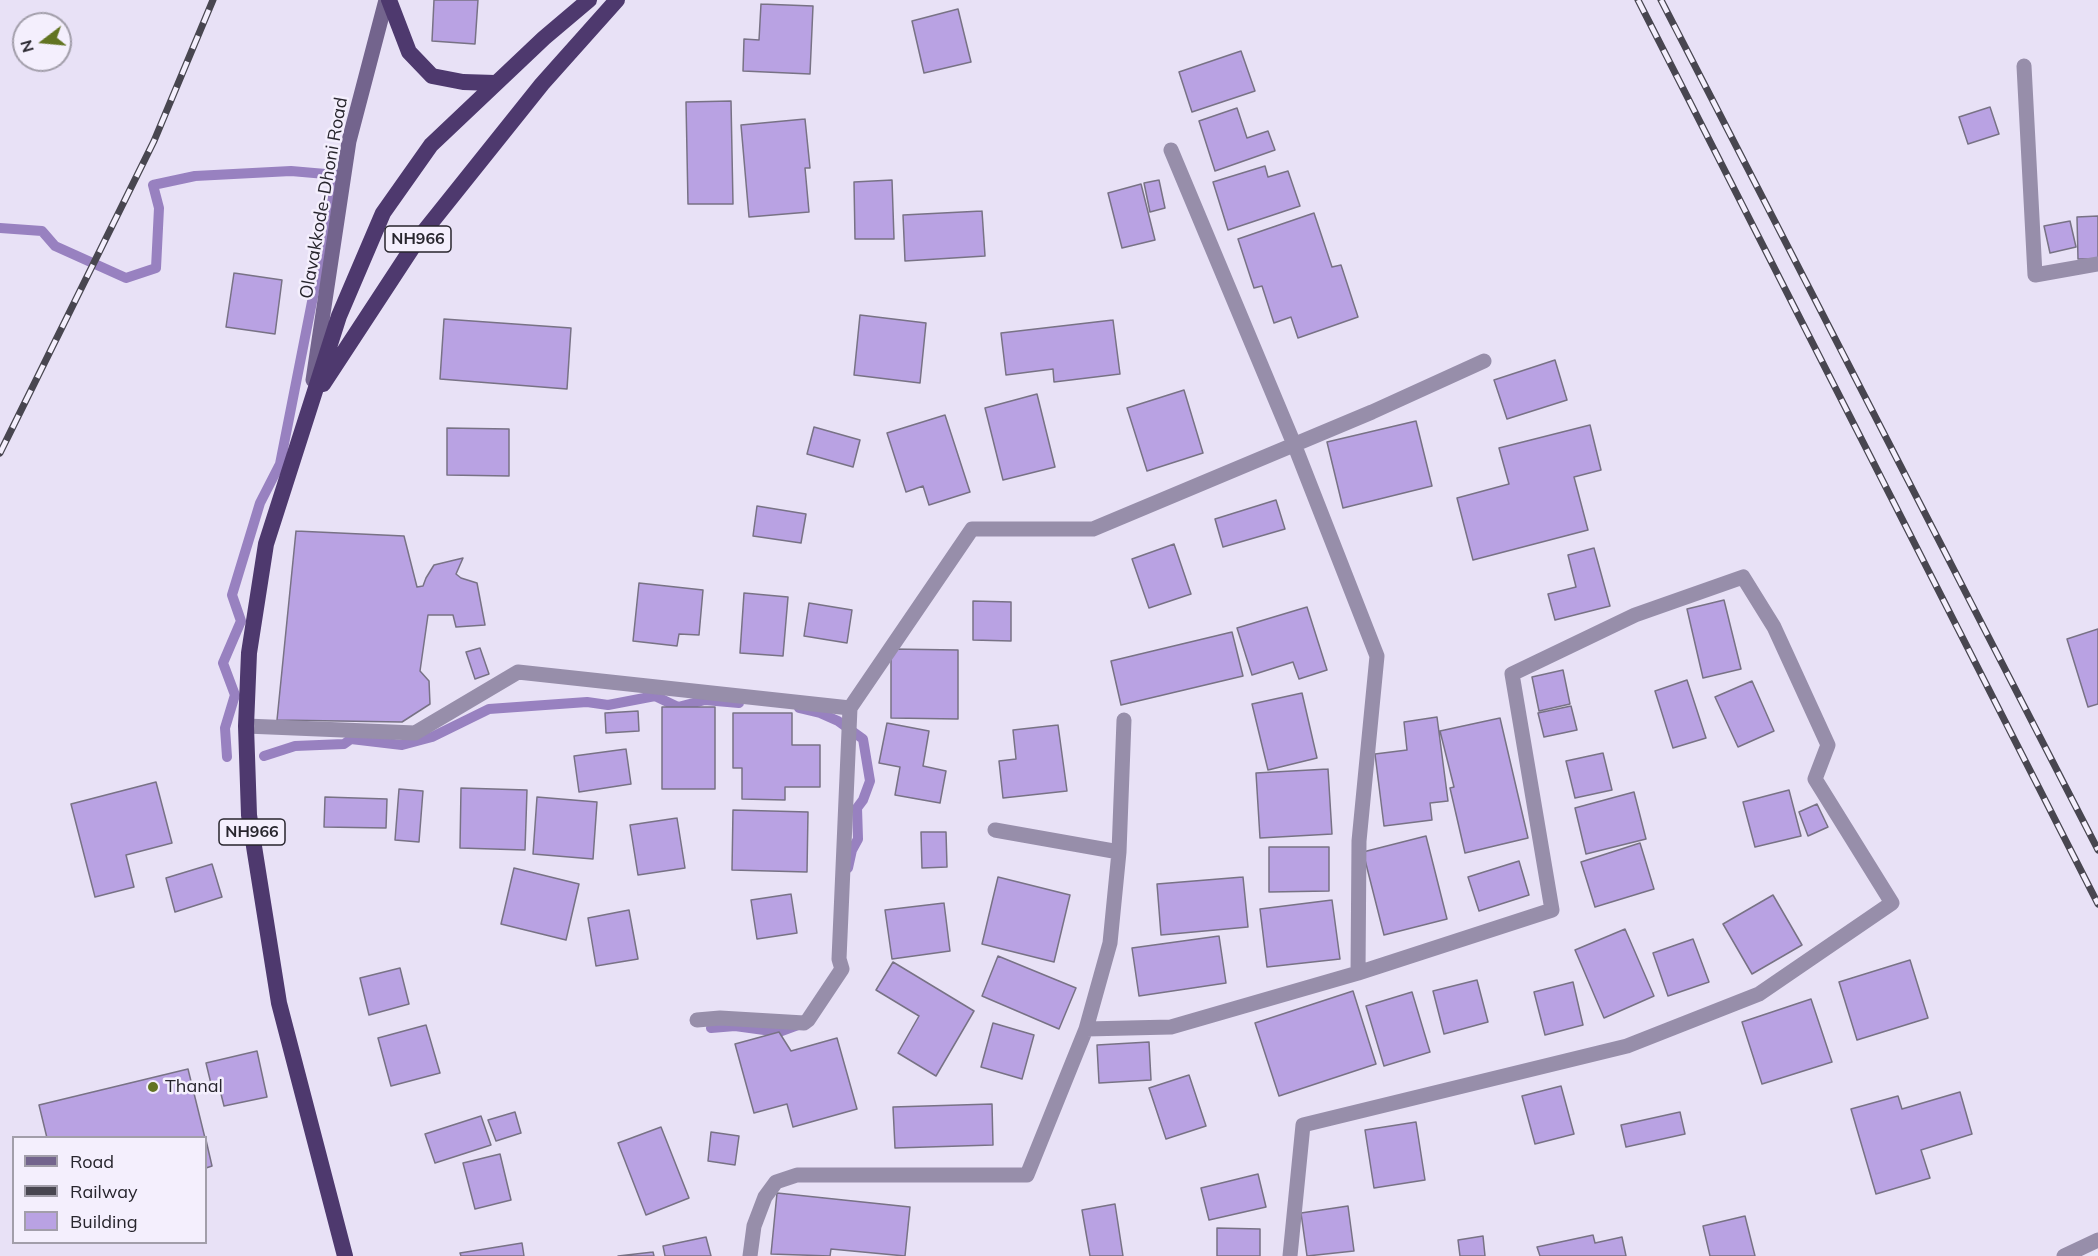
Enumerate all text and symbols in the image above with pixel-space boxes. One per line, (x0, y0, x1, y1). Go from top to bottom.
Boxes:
north arrow (12, 12, 72, 72)
text: N (15, 38, 38, 55)
street label: Olavakkode-Dhoni Road (296, 96, 352, 300)
road number: NH966 (385, 226, 451, 252)
road number: NH966 (219, 819, 285, 845)
place label: Thanal (165, 1076, 223, 1098)
marker: Thanal (146, 1080, 160, 1094)
legend (12, 1136, 207, 1244)
text: Road (70, 1150, 114, 1173)
text: Railway (70, 1180, 138, 1203)
text: Building (70, 1210, 138, 1233)

